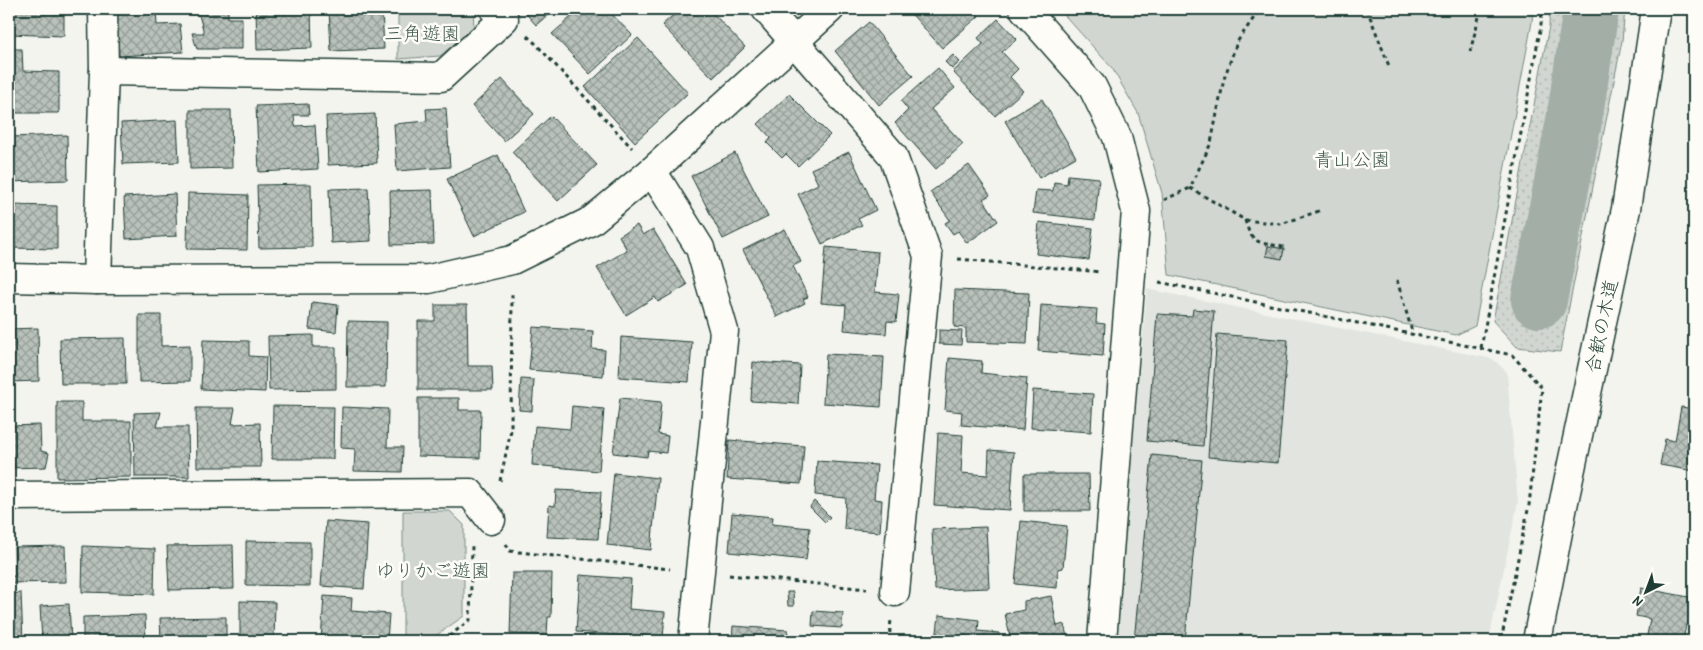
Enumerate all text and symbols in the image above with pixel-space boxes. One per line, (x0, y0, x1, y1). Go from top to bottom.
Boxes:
park label: 三角遊園 (384, 20, 460, 46)
park label: 青山公園 (1314, 146, 1390, 172)
street label: 合歓の木道 (1578, 277, 1624, 375)
park label: ゆりかご遊園 (376, 557, 490, 583)
north arrow (1620, 568, 1670, 618)
text: N (1627, 592, 1646, 612)

